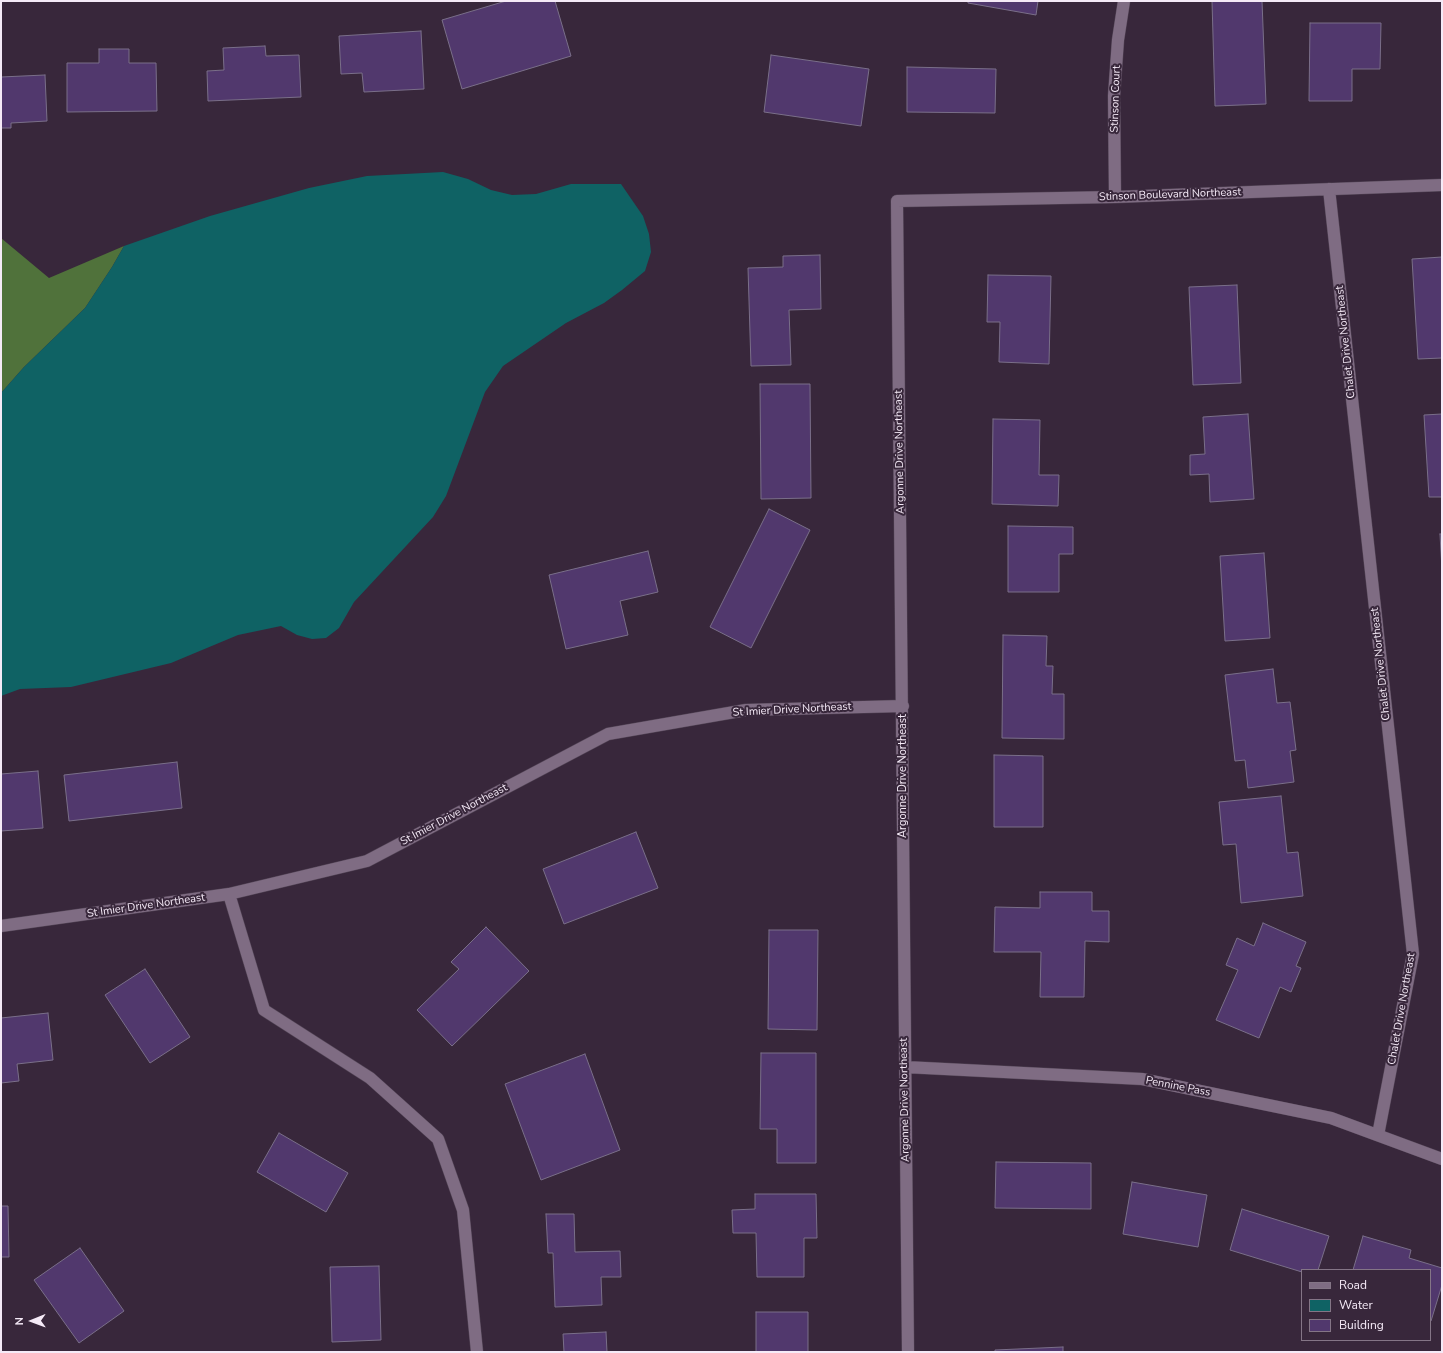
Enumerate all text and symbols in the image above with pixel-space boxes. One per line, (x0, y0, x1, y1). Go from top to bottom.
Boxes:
street label: Stinson Court (1108, 65, 1124, 133)
street label: Stinson Boulevard Northeast (1099, 186, 1241, 204)
street label: Chalet Drive Northeast (1334, 285, 1358, 399)
street label: Argonne Drive Northeast (892, 390, 908, 514)
street label: Chalet Drive Northeast (1369, 607, 1393, 721)
street label: St Imier Drive Northeast (732, 700, 852, 720)
street label: Argonne Drive Northeast (896, 714, 910, 838)
street label: St Imier Drive Northeast (398, 781, 510, 849)
street label: St Imier Drive Northeast (86, 891, 206, 921)
street label: Chalet Drive Northeast (1386, 952, 1418, 1066)
street label: Argonne Drive Northeast (897, 1038, 913, 1162)
street label: Pennine Pass (1145, 1074, 1211, 1100)
legend (1301, 1269, 1431, 1341)
text: Road (1339, 1277, 1367, 1293)
text: Water (1339, 1297, 1373, 1313)
north arrow (12, 1301, 52, 1341)
text: N (12, 1317, 27, 1325)
text: Building (1339, 1317, 1384, 1333)

